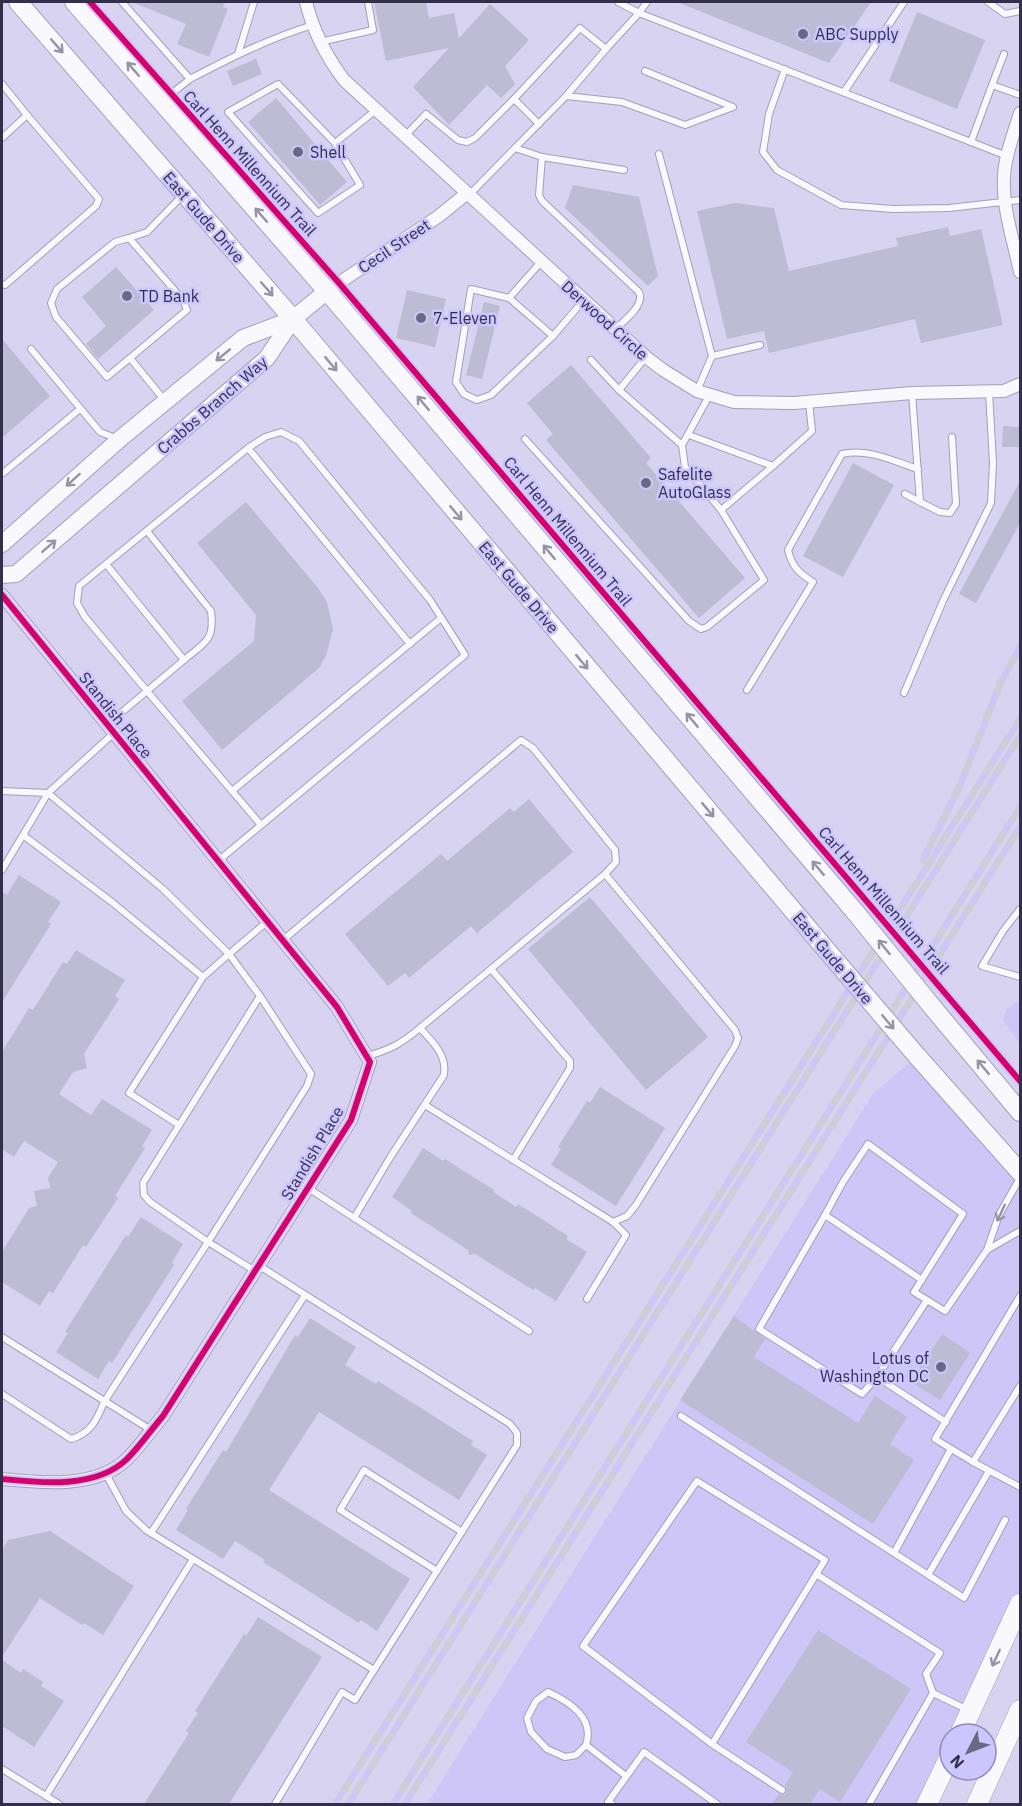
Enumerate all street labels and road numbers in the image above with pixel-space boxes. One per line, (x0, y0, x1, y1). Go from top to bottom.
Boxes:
street label: Carl Henn Millennium Trail (179, 86, 321, 240)
street label: East Gude Drive (159, 167, 249, 267)
street label: Cecil Street (354, 215, 434, 277)
street label: Derwood Circle (558, 276, 653, 364)
street label: Crabbs Branch Way (153, 352, 271, 458)
street label: Carl Henn Millennium Trail (500, 452, 636, 610)
street label: East Gude Drive (475, 537, 563, 637)
street label: Standish Place (75, 668, 157, 763)
street label: Carl Henn Millennium Trail (814, 822, 954, 978)
street label: East Gude Drive (789, 908, 877, 1008)
street label: Standish Place (276, 1102, 348, 1203)

